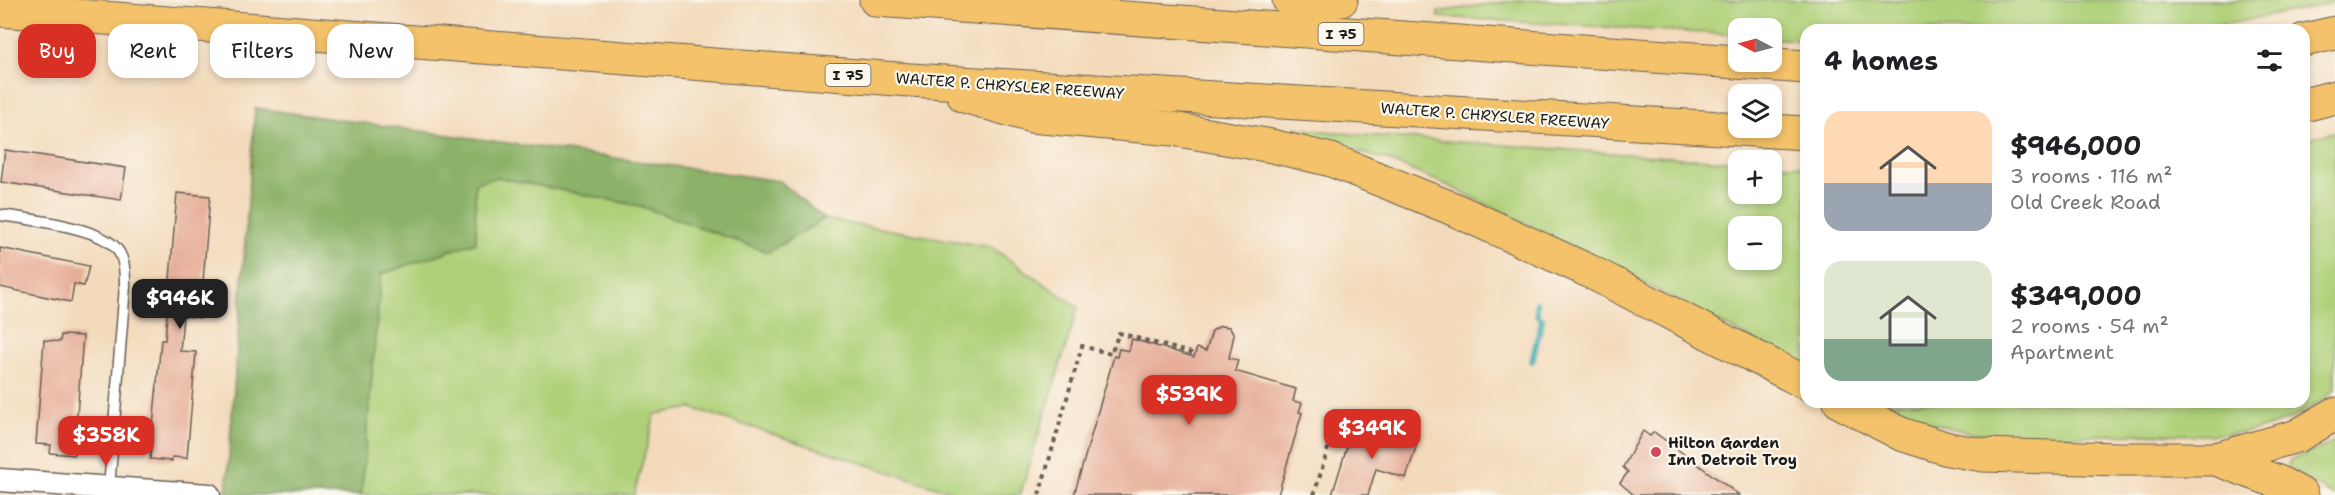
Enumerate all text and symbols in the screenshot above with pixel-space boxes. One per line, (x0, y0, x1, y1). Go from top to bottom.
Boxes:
north arrow (1728, 18, 1782, 72)
map controls (1728, 18, 1782, 270)
road number: I 75 (1318, 23, 1364, 45)
chip: Buy (18, 24, 96, 78)
chip: Rent (108, 24, 198, 78)
chip: Filters (210, 24, 315, 78)
chip: New (327, 24, 414, 78)
text: 4 homes (1824, 43, 1938, 78)
icon: filters (2253, 44, 2286, 77)
road number: I 75 (826, 64, 870, 86)
street label: WALTER P. CHRYSLER FREEWAY (895, 68, 1125, 104)
button: layers (1728, 84, 1782, 138)
street label: WALTER P. CHRYSLER FREEWAY (1380, 98, 1610, 134)
text: $946,000 (2010, 128, 2141, 163)
icon: home (1872, 135, 1944, 207)
button: + (1728, 150, 1782, 204)
text: 3 rooms · 116 m² (2010, 163, 2172, 189)
text: Old Creek Road (2010, 189, 2161, 215)
button: − (1728, 216, 1782, 270)
text: $349,000 (2010, 278, 2142, 313)
pin: $946K (138, 279, 222, 330)
text: $946K (146, 285, 214, 311)
icon: home (1872, 285, 1944, 357)
text: 2 rooms · 54 m² (2010, 313, 2169, 339)
text: Apartment (2010, 339, 2114, 365)
pin: $539K (1147, 375, 1231, 426)
text: $539K (1155, 381, 1223, 407)
pin: $349K (1330, 409, 1414, 460)
text: $349K (1338, 415, 1406, 441)
pin: $358K (64, 416, 148, 467)
text: $358K (72, 422, 140, 448)
place label: Hilton Garden Inn Detroit Troy (1668, 433, 1797, 470)
marker: Hilton Garden Inn Detroit Troy (1649, 445, 1663, 459)

